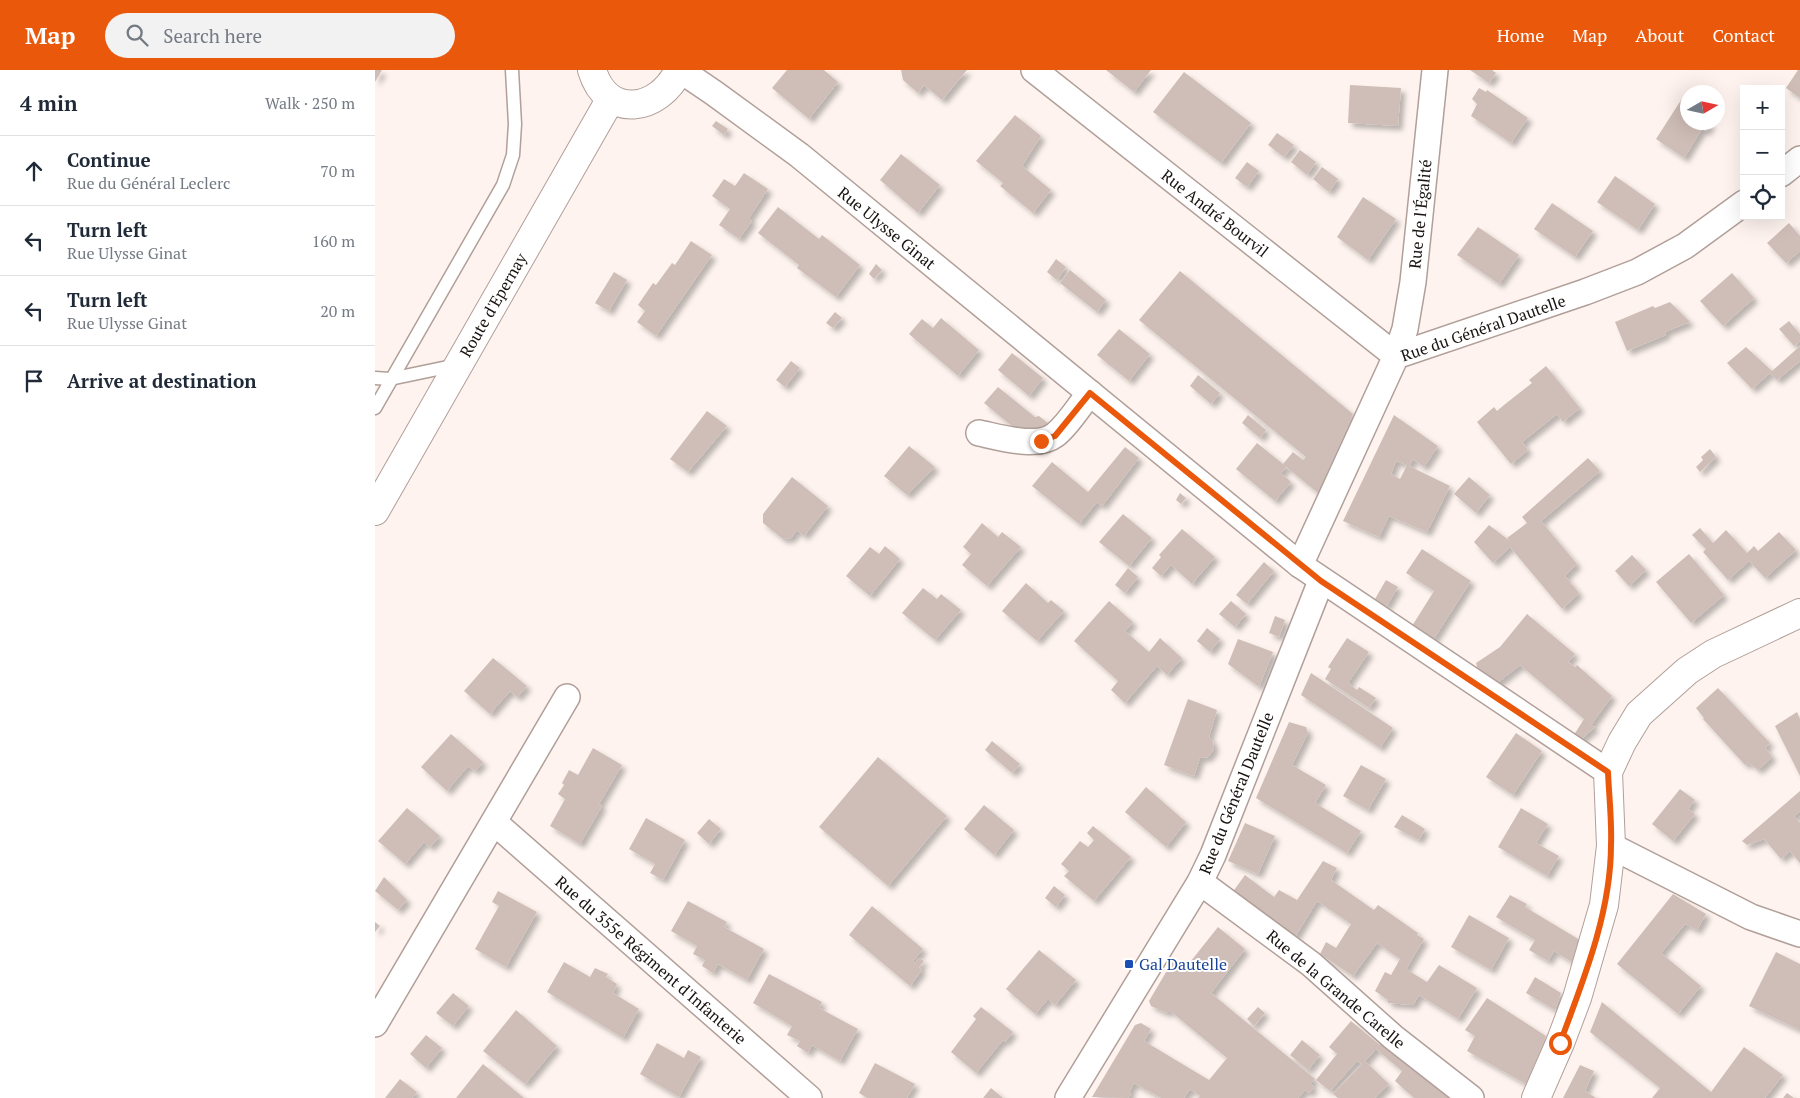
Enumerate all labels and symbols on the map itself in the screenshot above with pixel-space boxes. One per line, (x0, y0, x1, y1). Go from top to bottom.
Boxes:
north arrow (1680, 85, 1725, 130)
street label: Rue de l'Égalité (1403, 158, 1437, 270)
street label: Rue André Bourvil (1157, 164, 1273, 262)
street label: Rue Ulysse Ginat (833, 182, 941, 274)
street label: Route d'Epernay (454, 248, 532, 361)
street label: Rue du Général Dautelle (1398, 289, 1568, 367)
route end (1030, 430, 1053, 453)
street label: Rue du Général Dautelle (1193, 709, 1279, 877)
street label: Rue du 355e Régiment d'Infanterie (551, 871, 751, 1049)
street label: Rue de la Grande Carelle (1262, 924, 1410, 1054)
place label: Gal Dautelle (1139, 953, 1227, 975)
marker: Gal Dautelle (1123, 958, 1135, 970)
route start (1549, 1032, 1572, 1055)

